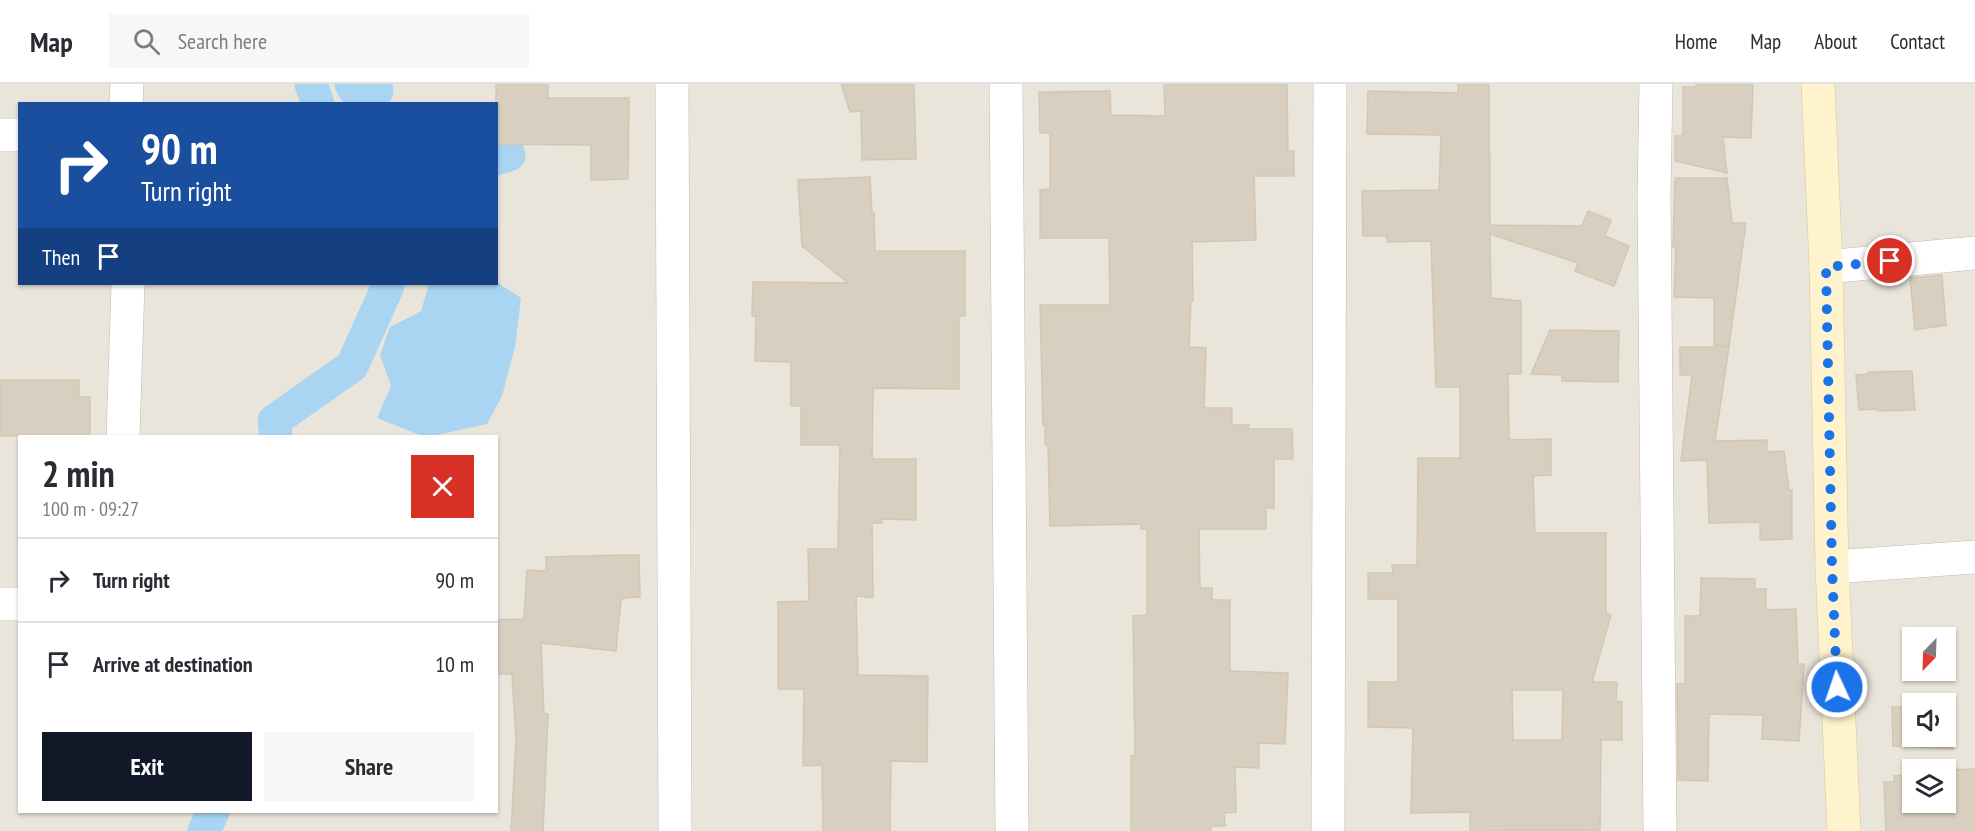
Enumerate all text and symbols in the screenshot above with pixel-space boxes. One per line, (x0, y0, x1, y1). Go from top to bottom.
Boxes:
search box (109, 14, 529, 68)
text: Map (30, 23, 73, 60)
icon: search (130, 25, 163, 58)
text: Search here (178, 27, 267, 55)
text: Home (1675, 28, 1717, 55)
text: Map (1750, 28, 1781, 55)
text: About (1814, 28, 1857, 55)
text: Contact (1890, 28, 1945, 55)
text: 90 m (141, 121, 218, 176)
icon: right (42, 126, 120, 204)
text: Turn right (141, 174, 232, 208)
pin (1864, 235, 1915, 286)
icon: arrive (92, 240, 125, 273)
text: Then (42, 243, 80, 271)
icon: arrive (1873, 244, 1906, 277)
text: 2 min (42, 450, 115, 497)
button: close (411, 455, 474, 518)
text: 100 m · 09:27 (42, 496, 139, 522)
icon: right (42, 564, 75, 597)
text: Turn right (93, 566, 170, 594)
text: 90 m (435, 566, 474, 594)
north arrow (1902, 627, 1956, 681)
map controls (1902, 627, 1956, 813)
icon: arrive (42, 648, 75, 681)
text: Arrive at destination (93, 650, 253, 678)
text: 10 m (435, 650, 474, 678)
position arrow (1805, 655, 1869, 719)
button: sound (1902, 693, 1956, 747)
button: Exit (42, 732, 252, 801)
button: Share (264, 732, 474, 801)
button: layers (1902, 759, 1956, 813)

